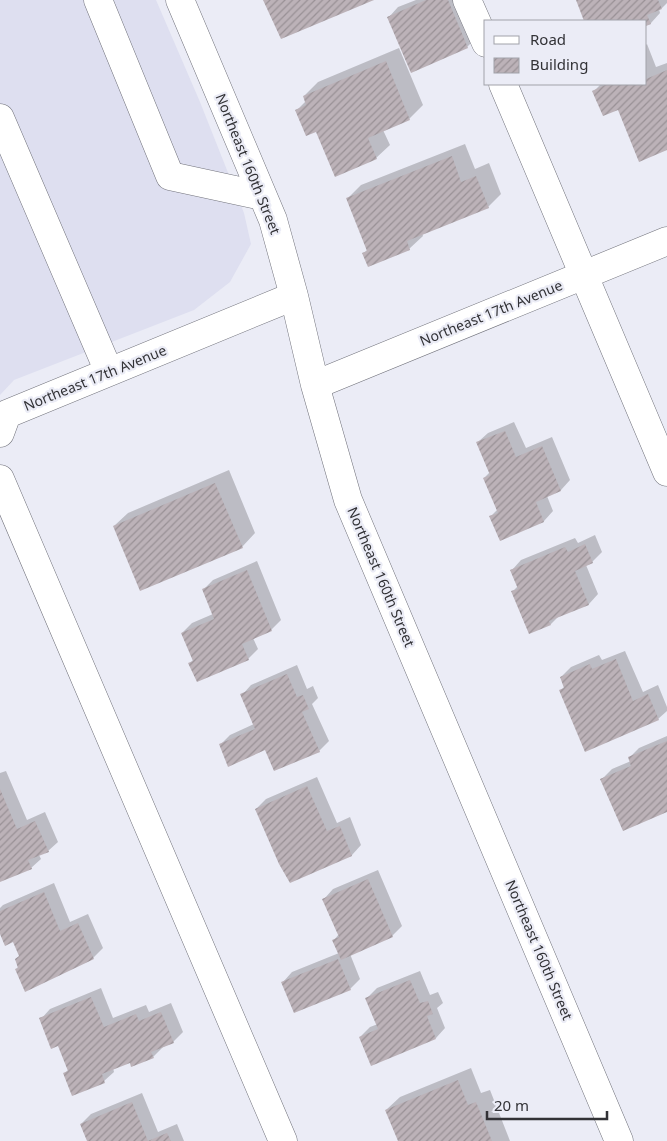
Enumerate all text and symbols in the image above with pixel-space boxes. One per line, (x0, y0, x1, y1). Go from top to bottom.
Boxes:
legend (484, 20, 647, 85)
text: Road (530, 29, 566, 49)
text: Building (530, 54, 588, 74)
street label: Northeast 160th Street (212, 91, 285, 237)
street label: Northeast 17th Avenue (417, 275, 565, 350)
street label: Northeast 17th Avenue (21, 340, 169, 415)
street label: Northeast 160th Street (343, 504, 420, 650)
street label: Northeast 160th Street (501, 877, 578, 1023)
scale bar (487, 1088, 607, 1120)
text: 20 m (494, 1095, 529, 1115)

